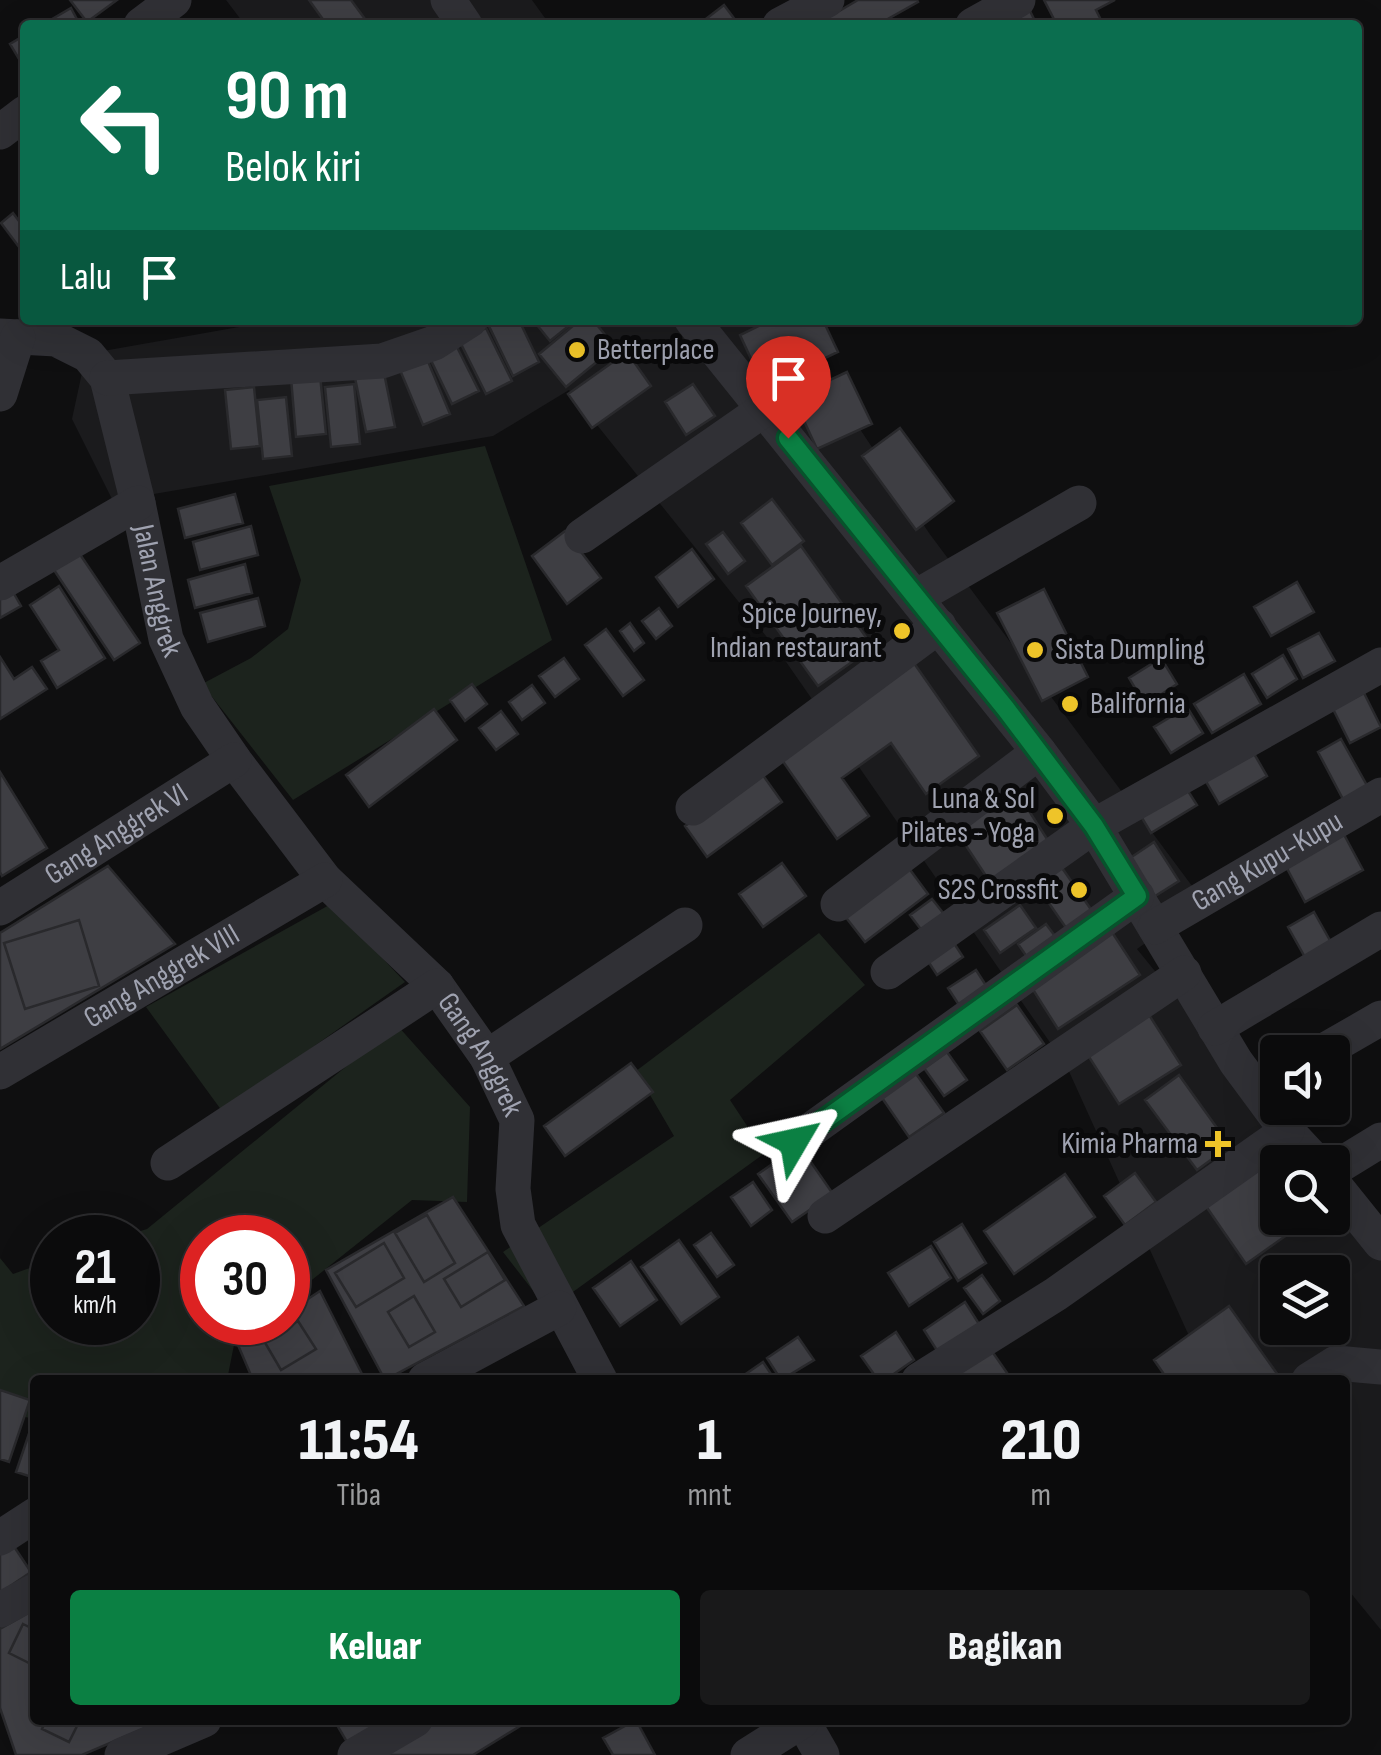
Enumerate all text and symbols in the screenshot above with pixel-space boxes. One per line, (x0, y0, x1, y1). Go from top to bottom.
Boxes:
text: 90 m (225, 55, 349, 139)
icon: left (60, 60, 190, 190)
text: Belok kiri (225, 140, 361, 195)
icon: arrive (132, 250, 187, 305)
text: Lalu (60, 255, 112, 300)
place label: Betterplace (597, 332, 715, 368)
pin (746, 336, 831, 439)
marker: Betterplace (566, 339, 588, 361)
icon: arrive (761, 351, 816, 406)
street label: Jalan Anggrek (125, 520, 190, 663)
place label: Spice Journey, Indian restaurant (710, 596, 882, 666)
marker: Spice Journey, Indian restaurant (891, 620, 913, 642)
place label: Sista Dumpling (1055, 632, 1205, 668)
marker: Sista Dumpling (1024, 639, 1046, 661)
place label: Balifornia (1090, 686, 1186, 722)
marker: Balifornia (1059, 693, 1081, 715)
street label: Gang Anggrek VI (38, 776, 195, 893)
place label: Luna & Sol Pilates - Yoga (901, 781, 1035, 851)
street label: Gang Kupu-Kupu (1185, 803, 1349, 919)
marker: Luna & Sol Pilates - Yoga (1044, 805, 1066, 827)
place label: S2S Crossfit (938, 872, 1059, 908)
marker: S2S Crossfit (1068, 879, 1090, 901)
street label: Gang Anggrek VIII (78, 917, 246, 1036)
street label: Gang Anggrek (430, 986, 531, 1123)
map controls (1260, 1035, 1350, 1345)
button: sound (1260, 1035, 1350, 1125)
position arrow (742, 1090, 846, 1194)
place label: Kimia Pharma (1061, 1126, 1198, 1162)
marker: Kimia Pharma (1207, 1133, 1229, 1155)
button: search (1260, 1145, 1350, 1235)
speed limit sign: 30 (180, 1215, 310, 1345)
text: 21 (74, 1238, 116, 1298)
button: layers (1260, 1255, 1350, 1345)
text: km/h (73, 1290, 117, 1321)
text: 11:54 (299, 1405, 419, 1477)
text: 1 (697, 1405, 722, 1477)
text: 210 (1000, 1405, 1081, 1477)
text: Tiba (336, 1476, 381, 1515)
text: mnt (687, 1476, 732, 1515)
text: m (1031, 1476, 1051, 1515)
button: Keluar (70, 1590, 680, 1705)
button: Bagikan (700, 1590, 1310, 1705)

